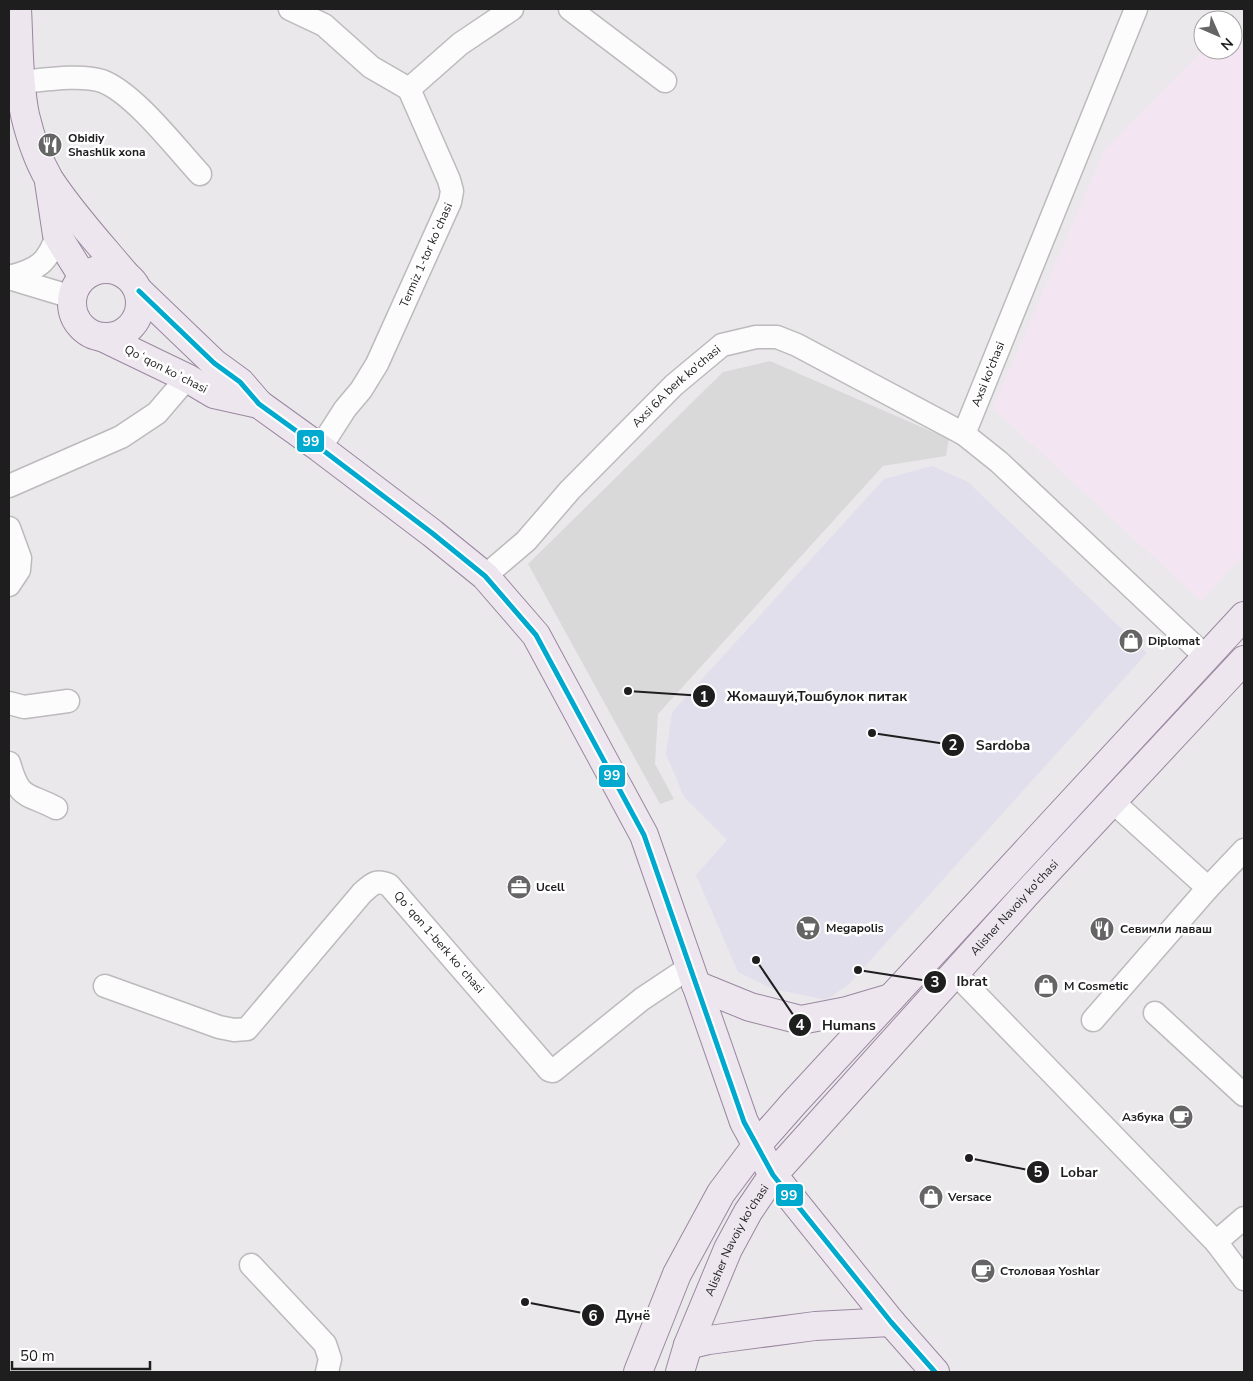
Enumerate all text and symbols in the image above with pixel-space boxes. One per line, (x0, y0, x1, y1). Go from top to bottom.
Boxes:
north arrow (1193, 10, 1243, 60)
text: N (1216, 33, 1237, 54)
place label: Obidiy Shashlik xona (68, 130, 146, 160)
restaurant icon: Obidiy Shashlik xona (37, 132, 63, 158)
street label: Termiz 1-tor koʼchasi (396, 200, 456, 310)
street label: Axsi ko'chasi (968, 339, 1008, 409)
street label: Qoʻqon koʻchasi (122, 341, 210, 397)
street label: Axsi 6А berk ko'chasi (629, 341, 724, 431)
line badge: 99 (296, 429, 325, 453)
text: 99 (303, 432, 319, 451)
shop icon: Diplomat (1118, 628, 1144, 654)
place label: Diplomat (1148, 633, 1200, 649)
callout: Жомашуй,Тошбулок питак (692, 682, 917, 711)
text: 1 (699, 687, 709, 707)
text: Жомашуй,Тошбулок питак (727, 687, 907, 706)
callout: Sardoba (941, 730, 1040, 759)
text: 2 (948, 735, 958, 755)
text: Sardoba (976, 736, 1030, 755)
line badge: 99 (598, 764, 626, 788)
text: 99 (604, 766, 620, 785)
street label: Alisher Navoiy ko'chasi (967, 856, 1062, 959)
office icon: Ucell (506, 874, 532, 900)
place label: Ucell (536, 879, 565, 895)
street label: Qoʻqon 1-berk koʻchasi (390, 888, 488, 996)
supermarket icon: Megapolis (795, 915, 821, 941)
restaurant icon: Севимли лаваш (1089, 916, 1115, 942)
place label: Megapolis (826, 920, 884, 936)
place label: Севимли лаваш (1120, 921, 1212, 937)
callout: Ibrat (922, 967, 998, 996)
text: 3 (930, 972, 940, 992)
text: Ibrat (957, 972, 988, 991)
shop icon: M Cosmetic (1033, 973, 1059, 999)
place label: M Cosmetic (1064, 978, 1129, 994)
callout: Humans (787, 1011, 886, 1040)
text: 4 (795, 1015, 805, 1035)
text: Humans (822, 1016, 876, 1035)
cafe icon: Азбука (1168, 1104, 1194, 1130)
place label: Азбука (1122, 1109, 1164, 1125)
callout: Lobar (1025, 1157, 1108, 1186)
text: 5 (1033, 1162, 1043, 1182)
text: Lobar (1060, 1163, 1098, 1182)
street label: Alisher Navoiy ko'chasi (701, 1181, 772, 1298)
line badge: 99 (775, 1183, 804, 1207)
shop icon: Versace (918, 1184, 944, 1210)
text: 99 (781, 1186, 797, 1205)
place label: Versace (947, 1189, 992, 1205)
cafe icon: Столовая Yoshlar (970, 1258, 996, 1284)
place label: Столовая Yoshlar (1000, 1263, 1100, 1279)
callout: Дунё (581, 1301, 661, 1330)
text: 6 (588, 1306, 598, 1326)
text: Дунё (616, 1306, 651, 1325)
scale bar (12, 1338, 150, 1370)
text: 50 m (20, 1346, 55, 1366)

